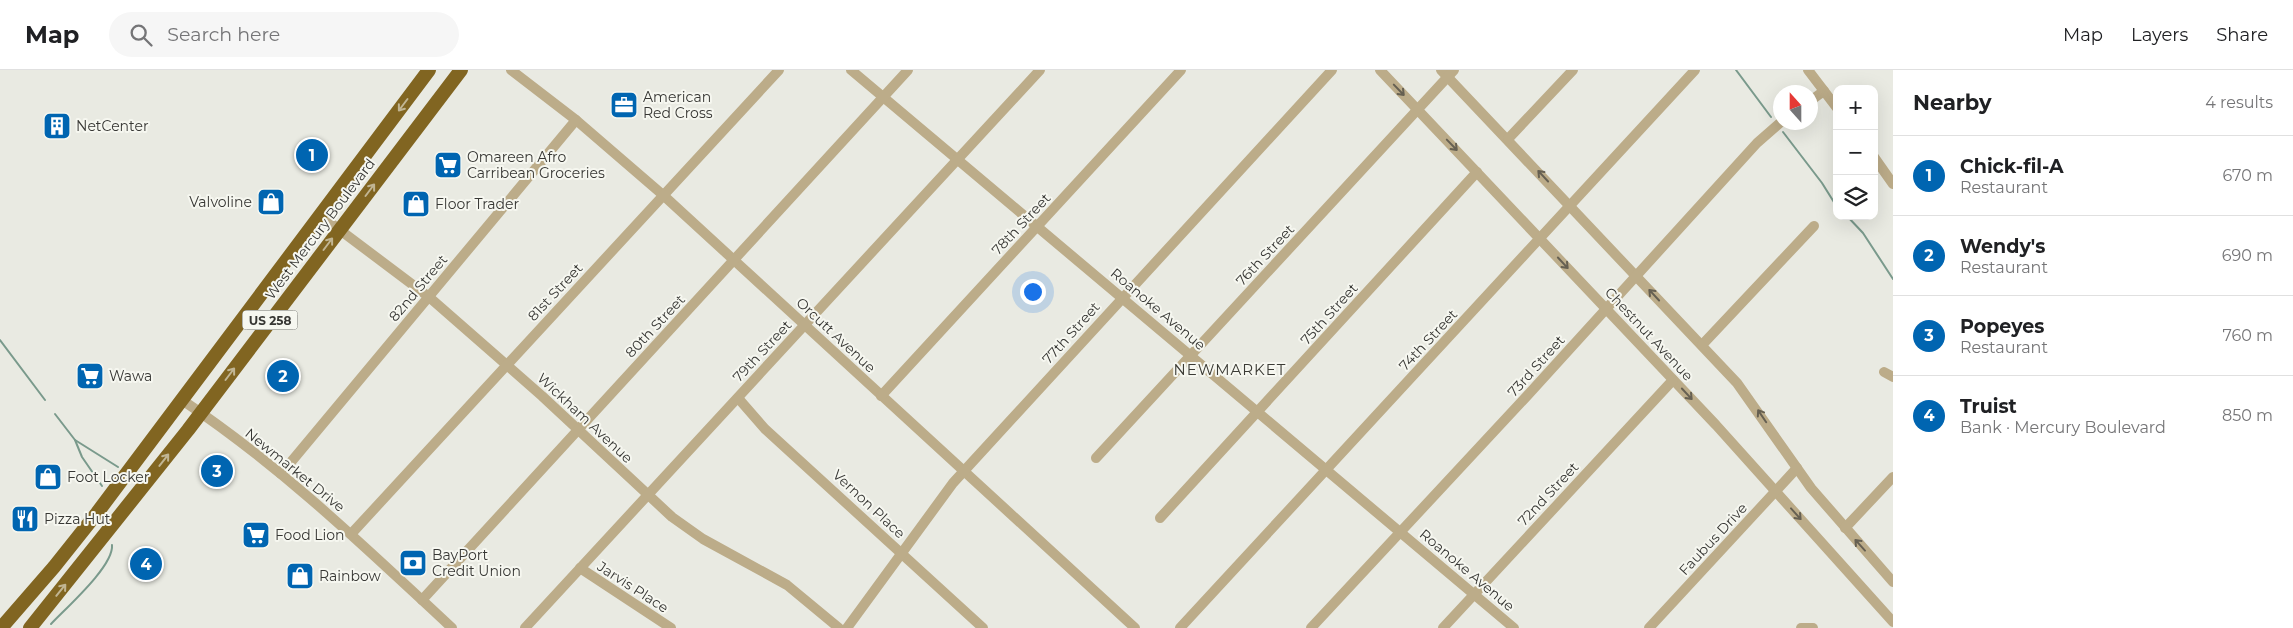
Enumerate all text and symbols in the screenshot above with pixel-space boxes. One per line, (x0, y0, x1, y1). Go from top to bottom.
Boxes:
search box (109, 12, 459, 57)
text: Map (25, 20, 79, 49)
icon: search (127, 21, 155, 49)
text: Search here (167, 23, 280, 46)
text: Map (2063, 24, 2103, 46)
text: Layers (2131, 24, 2188, 46)
text: Share (2216, 24, 2268, 46)
one-way arrow (1393, 83, 1405, 96)
north arrow (1773, 85, 1818, 130)
map controls (1833, 85, 1878, 220)
button: + (1833, 85, 1878, 130)
place label: American Red Cross (643, 88, 713, 122)
office icon: American Red Cross (609, 90, 639, 120)
text: Nearby (1913, 90, 1992, 115)
text: 4 results (2205, 93, 2273, 112)
one-way arrow (398, 98, 409, 111)
building icon: NetCenter (42, 111, 72, 141)
place label: NetCenter (76, 117, 149, 135)
button: − (1833, 130, 1878, 175)
pin: 1 (296, 136, 328, 174)
one-way arrow (1446, 139, 1458, 151)
place label: Omareen Afro Carribean Groceries (467, 148, 605, 182)
supermarket icon: Omareen Afro Carribean Groceries (433, 150, 463, 180)
street label: West Mercury Boulevard (261, 155, 379, 303)
text: Chick-fil-A (1960, 155, 2064, 178)
text: 1 (1926, 166, 1932, 185)
text: 670 m (2223, 166, 2273, 185)
one-way arrow (1537, 170, 1549, 183)
button: layers (1833, 175, 1878, 220)
text: Restaurant (1960, 178, 2048, 197)
one-way arrow (364, 184, 375, 197)
shop icon: Valvoline (256, 187, 286, 217)
shop icon: Floor Trader (401, 189, 431, 219)
street label: 78th Street (988, 189, 1054, 259)
place label: Valvoline (189, 193, 252, 211)
place label: Floor Trader (435, 195, 520, 213)
street label: 76th Street (1232, 220, 1298, 290)
text: Wendy's (1960, 235, 2045, 258)
one-way arrow (323, 237, 333, 251)
text: 2 (1924, 246, 1934, 265)
text: 690 m (2222, 246, 2273, 265)
street label: 82nd Street (385, 251, 451, 325)
one-way arrow (1557, 256, 1569, 269)
text: Restaurant (1960, 258, 2048, 277)
street label: 81st Street (524, 259, 587, 325)
street label: Roanoke Avenue (1107, 264, 1209, 354)
your location (1020, 279, 1046, 305)
street label: 75th Street (1297, 279, 1362, 349)
street label: Chestnut Avenue (1601, 283, 1697, 385)
one-way arrow (1648, 288, 1660, 301)
street label: 80th Street (621, 291, 689, 361)
street label: Orcutt Avenue (793, 294, 879, 376)
street label: 77th Street (1038, 298, 1104, 368)
street label: 74th Street (1395, 305, 1461, 375)
road number: US 258 (242, 310, 298, 330)
text: Popeyes (1960, 315, 2044, 338)
street label: 79th Street (729, 316, 795, 386)
text: 3 (1924, 326, 1934, 345)
text: 760 m (2222, 326, 2273, 345)
street label: 73rd Street (1504, 331, 1569, 401)
text: Restaurant (1960, 338, 2048, 357)
pin: 2 (267, 357, 299, 395)
district label: NEWMARKET (1174, 360, 1286, 379)
supermarket icon: Wawa (75, 361, 105, 391)
place label: Wawa (109, 367, 152, 385)
one-way arrow (225, 367, 235, 381)
street label: Wickham Avenue (533, 369, 637, 467)
one-way arrow (1681, 388, 1693, 400)
text: Truist (1960, 395, 2017, 418)
text: 4 (1923, 406, 1935, 425)
text: 850 m (2222, 406, 2273, 425)
one-way arrow (1757, 410, 1767, 424)
text: Bank · Mercury Boulevard (1960, 418, 2166, 437)
street label: Newmarket Drive (241, 424, 349, 516)
pin: 3 (201, 452, 233, 490)
one-way arrow (159, 454, 170, 467)
street label: 72nd Street (1514, 458, 1582, 530)
shop icon: Foot Locker (33, 462, 63, 492)
street label: Vernon Place (829, 466, 909, 542)
place label: Foot Locker (67, 468, 150, 486)
street label: Faubus Drive (1675, 499, 1751, 579)
restaurant icon: Pizza Hut (10, 504, 40, 534)
one-way arrow (1790, 508, 1802, 521)
place label: Pizza Hut (44, 510, 111, 528)
supermarket icon: Food Lion (241, 520, 271, 550)
street label: Roanoke Avenue (1416, 525, 1518, 615)
place label: Food Lion (275, 526, 345, 544)
one-way arrow (1854, 539, 1866, 552)
pin: 4 (130, 545, 162, 583)
place label: BayPort Credit Union (432, 546, 521, 580)
bank icon: BayPort Credit Union (398, 548, 428, 578)
street label: Jarvis Place (593, 557, 672, 617)
shop icon: Rainbow (285, 561, 315, 591)
place label: Rainbow (319, 567, 382, 585)
one-way arrow (56, 584, 67, 597)

